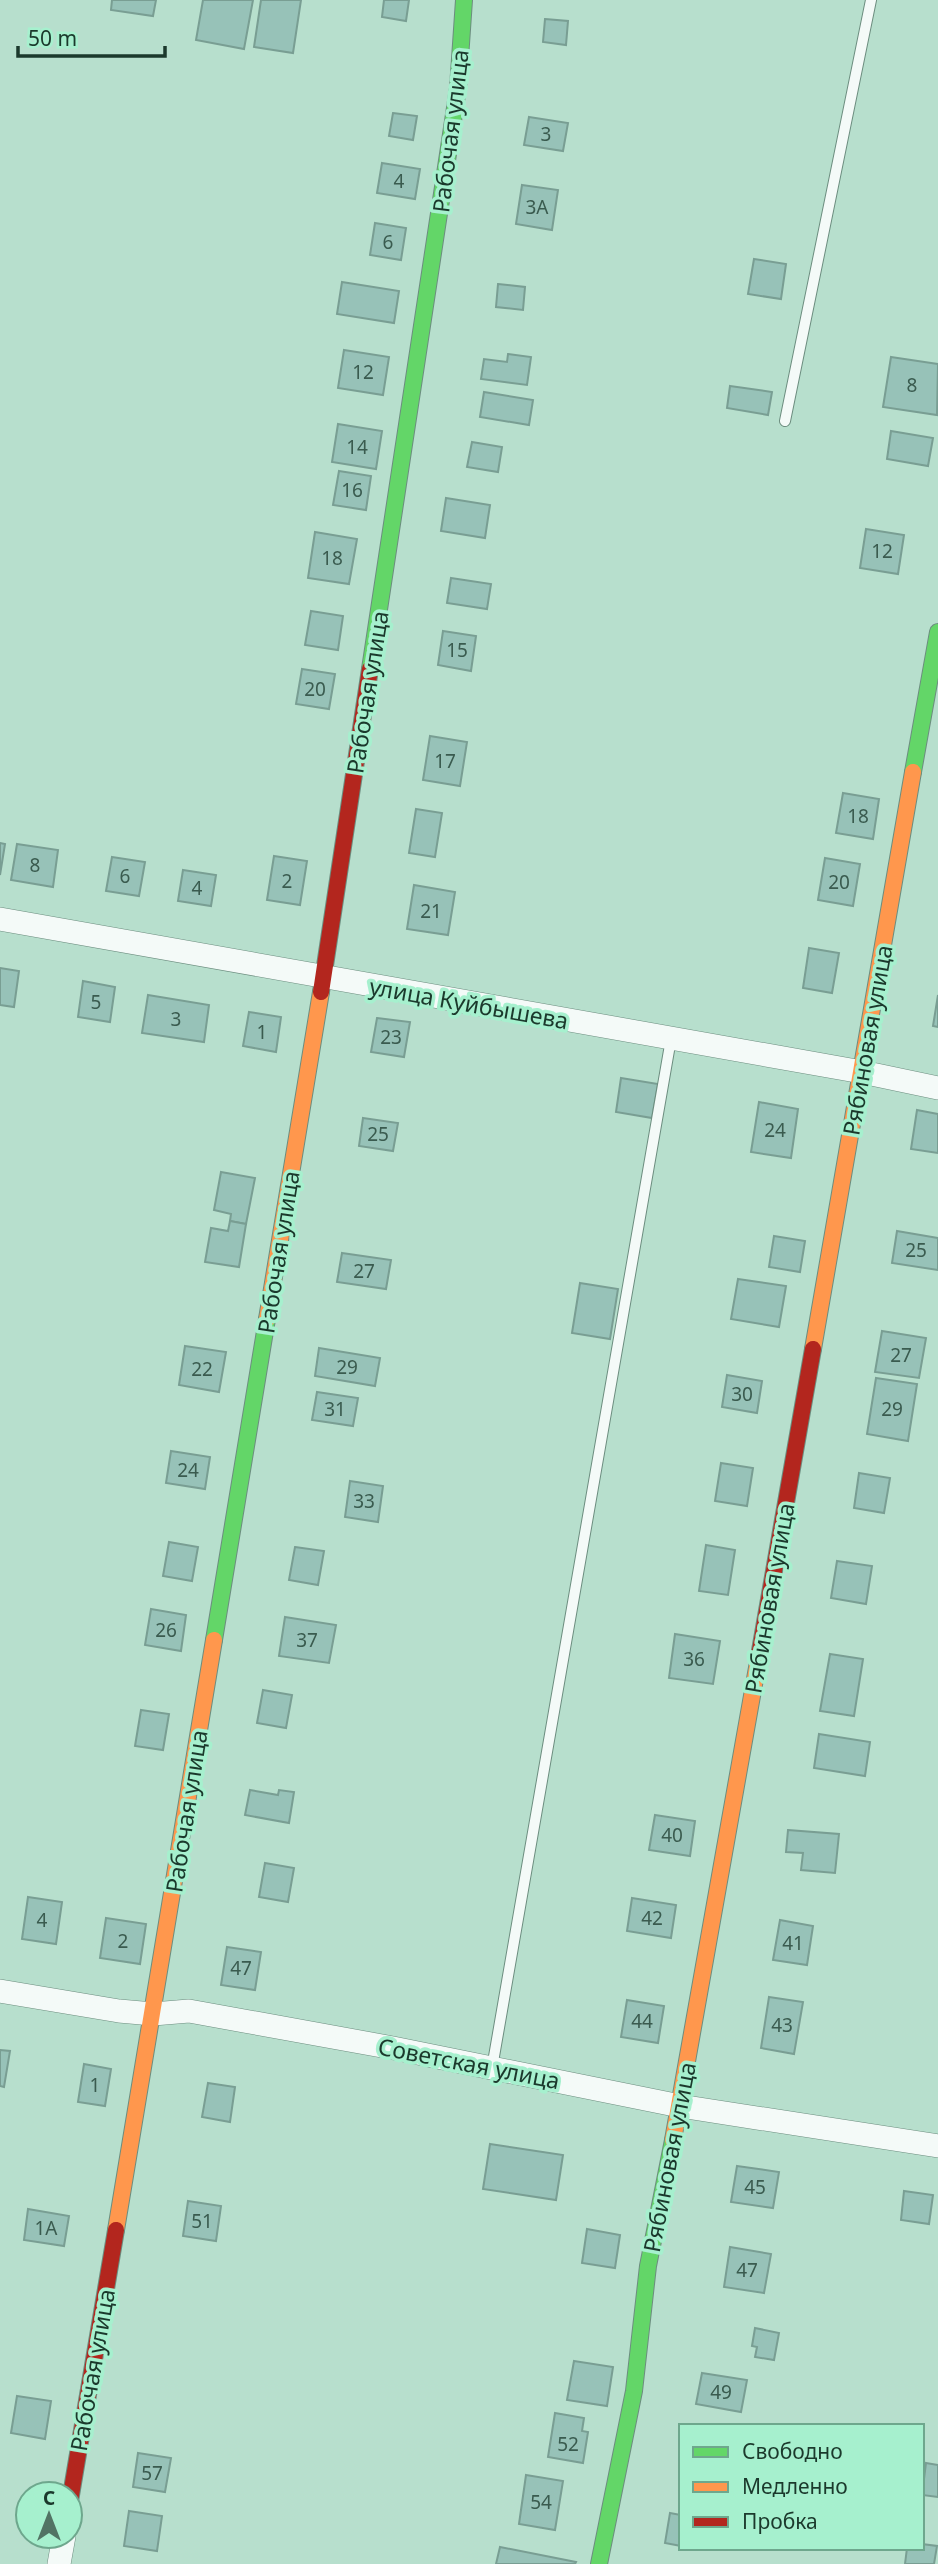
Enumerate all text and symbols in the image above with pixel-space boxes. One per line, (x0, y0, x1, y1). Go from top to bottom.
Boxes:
scale bar (18, 14, 164, 58)
text: 50 m (28, 24, 77, 52)
street label: Рабочая улица (424, 48, 476, 214)
house number: 3 (541, 121, 551, 147)
house number: 4 (394, 168, 405, 194)
house number: 3А (526, 194, 549, 220)
house number: 6 (383, 229, 393, 255)
house number: 12 (352, 359, 374, 385)
house number: 8 (907, 372, 917, 398)
house number: 14 (346, 434, 368, 460)
house number: 16 (341, 477, 363, 503)
house number: 12 (871, 538, 893, 564)
house number: 18 (321, 545, 343, 571)
street label: Рабочая улица (338, 608, 396, 776)
house number: 15 (446, 637, 468, 663)
house number: 20 (304, 676, 326, 702)
house number: 17 (434, 748, 456, 774)
house number: 18 (847, 803, 869, 829)
house number: 8 (30, 852, 40, 878)
house number: 6 (120, 863, 130, 889)
house number: 2 (282, 868, 292, 894)
house number: 20 (828, 869, 850, 895)
house number: 4 (192, 875, 203, 901)
house number: 21 (420, 898, 442, 924)
street label: Рябиновая улица (834, 942, 900, 1138)
street label: улица Куйбышева (367, 970, 571, 1036)
house number: 5 (91, 989, 101, 1015)
house number: 3 (171, 1006, 181, 1032)
house number: 1 (257, 1019, 267, 1045)
house number: 23 (380, 1024, 402, 1050)
house number: 24 (764, 1117, 786, 1143)
house number: 25 (367, 1121, 389, 1147)
street label: Рабочая улица (249, 1168, 307, 1336)
house number: 25 (905, 1237, 927, 1263)
house number: 27 (353, 1258, 375, 1284)
house number: 27 (890, 1342, 912, 1368)
house number: 29 (336, 1354, 358, 1380)
house number: 22 (191, 1356, 213, 1382)
house number: 30 (731, 1381, 753, 1407)
house number: 31 (324, 1396, 346, 1422)
house number: 29 (881, 1396, 903, 1422)
house number: 24 (177, 1457, 199, 1483)
house number: 33 (353, 1488, 375, 1514)
street label: Рябиновая улица (736, 1500, 802, 1696)
house number: 26 (155, 1617, 177, 1643)
house number: 37 (296, 1627, 318, 1653)
house number: 36 (683, 1646, 705, 1672)
street label: Рабочая улица (157, 1727, 215, 1895)
house number: 40 (661, 1822, 683, 1848)
house number: 42 (641, 1905, 663, 1931)
house number: 4 (37, 1907, 48, 1933)
house number: 2 (118, 1928, 128, 1954)
house number: 41 (782, 1930, 804, 1956)
house number: 47 (230, 1955, 252, 1981)
house number: 44 (631, 2008, 653, 2034)
house number: 43 (771, 2012, 793, 2038)
street label: Советская улица (375, 2030, 563, 2096)
street label: Рябиновая улица (635, 2059, 703, 2255)
house number: 1 (90, 2072, 100, 2098)
house number: 45 (744, 2174, 766, 2200)
house number: 51 (191, 2208, 213, 2234)
house number: 1А (35, 2215, 58, 2241)
house number: 47 (736, 2257, 758, 2283)
street label: Рабочая улица (62, 2286, 122, 2454)
house number: 49 (710, 2379, 732, 2405)
legend (679, 2424, 924, 2550)
house number: 52 (557, 2431, 579, 2457)
text: Свободно (742, 2437, 843, 2465)
house number: 57 (141, 2460, 163, 2486)
text: Медленно (742, 2472, 848, 2500)
north arrow (14, 2480, 84, 2550)
text: С (43, 2485, 55, 2511)
house number: 54 (530, 2489, 552, 2515)
text: Пробка (742, 2507, 818, 2535)

